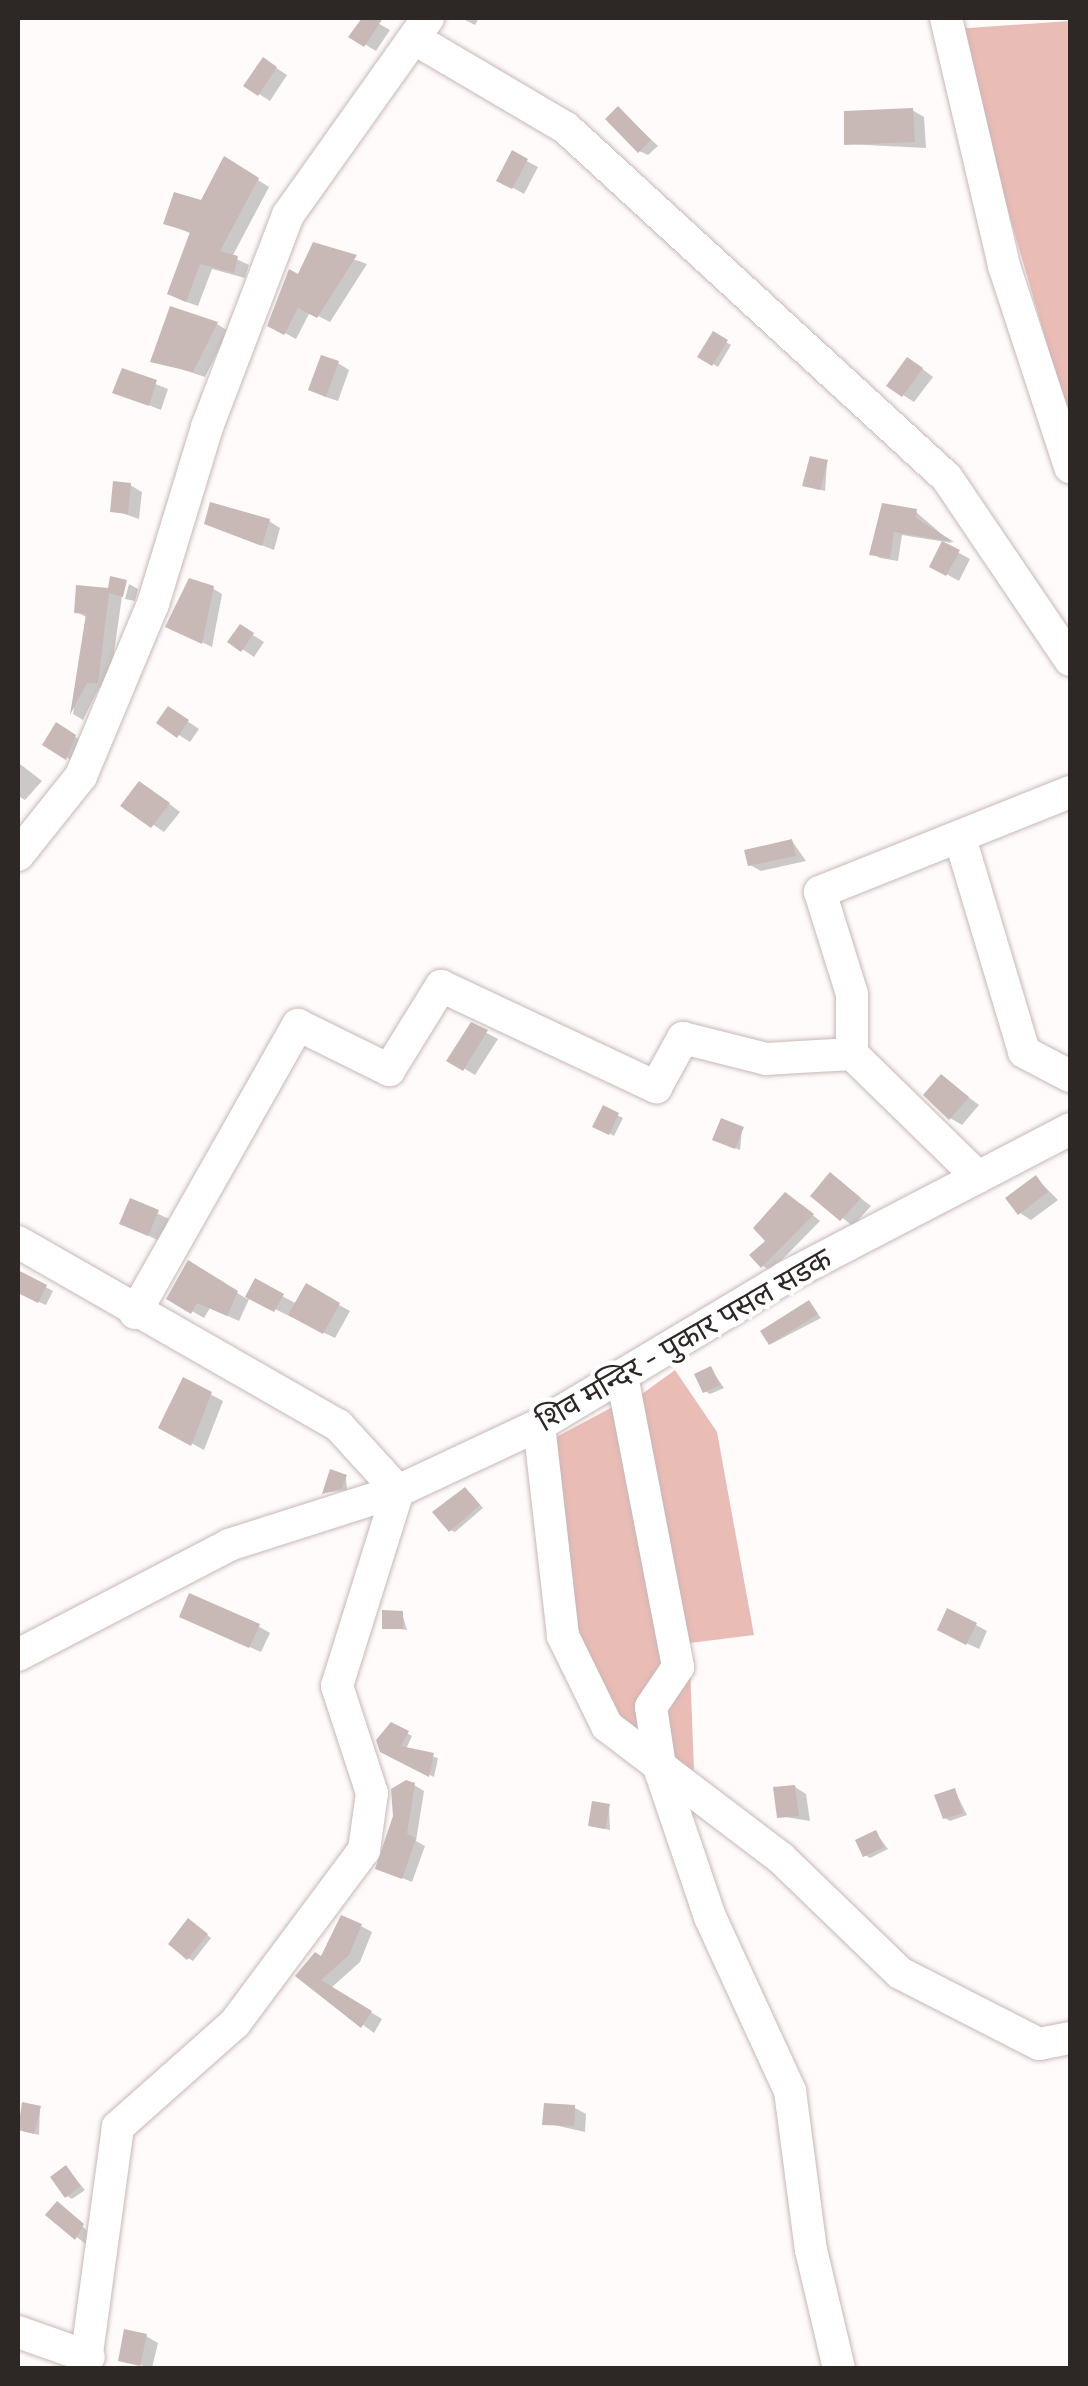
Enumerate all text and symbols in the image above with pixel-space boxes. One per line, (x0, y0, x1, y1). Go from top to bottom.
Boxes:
street label: शिव मन्दिर - पुकार पसल सडक (530, 1241, 838, 1439)

